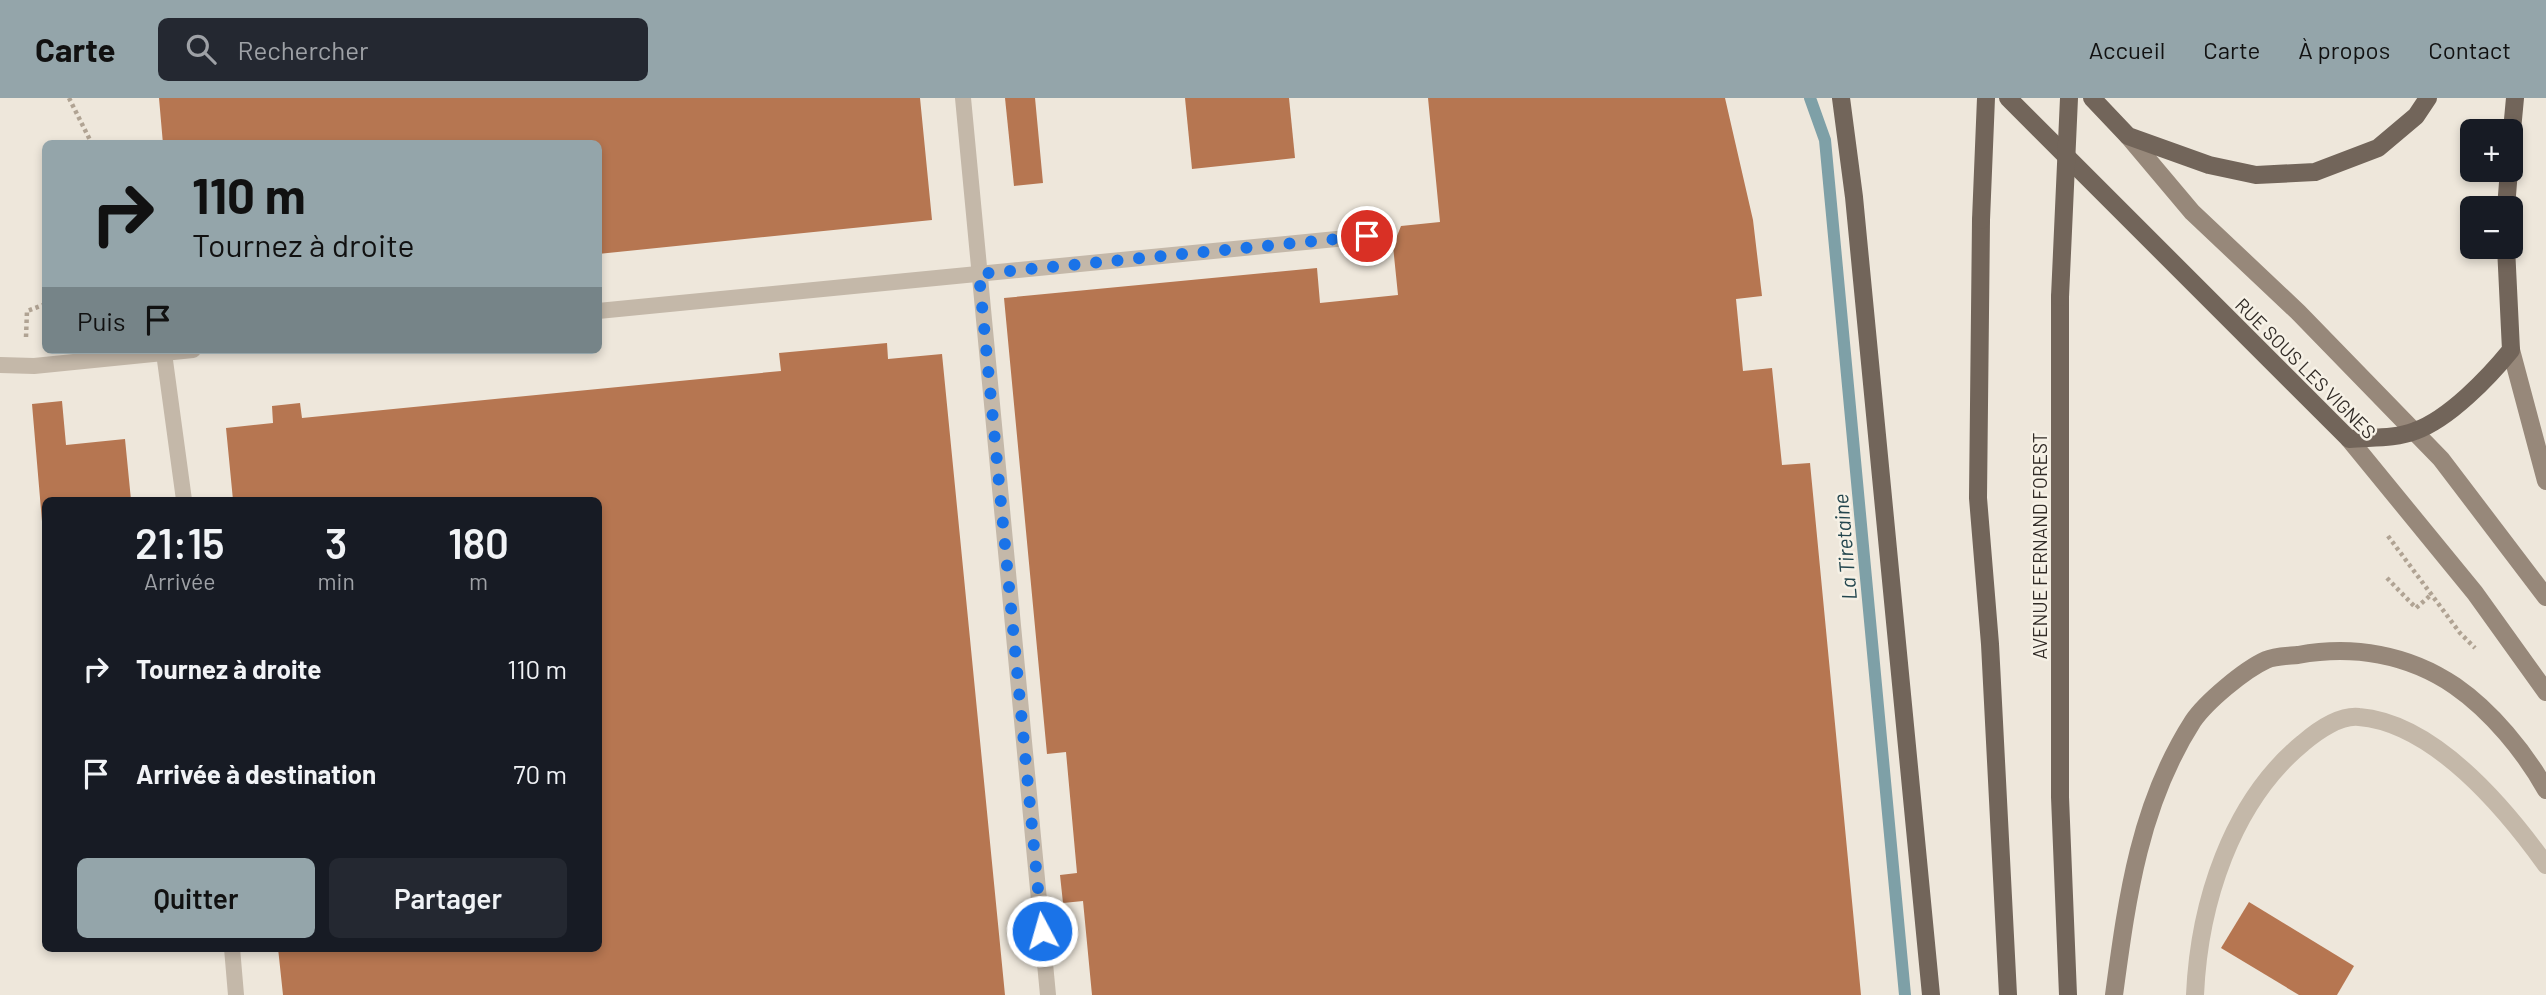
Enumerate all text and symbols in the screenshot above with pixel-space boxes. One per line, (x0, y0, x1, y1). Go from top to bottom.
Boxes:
search box (158, 18, 648, 81)
text: Carte (35, 29, 116, 69)
icon: search (182, 30, 220, 68)
text: Rechercher (238, 34, 368, 65)
text: Accueil (2089, 35, 2165, 64)
text: Carte (2203, 35, 2260, 64)
text: À propos (2298, 35, 2390, 64)
text: Contact (2428, 35, 2511, 64)
map controls (2460, 119, 2523, 259)
button: + (2460, 119, 2523, 182)
text: 110 m (192, 165, 306, 224)
icon: right (77, 168, 168, 259)
button: − (2460, 196, 2523, 259)
pin (1337, 206, 1397, 266)
icon: arrive (1348, 217, 1386, 255)
text: Tournez à droite (192, 225, 414, 263)
street label: RUE SOUS LES VIGNES (2231, 293, 2381, 443)
icon: arrive (139, 301, 177, 339)
text: Puis (77, 305, 125, 336)
street label: AVENUE FERNAND FOREST (2028, 432, 2051, 660)
water label: La Tiretaine (1827, 493, 1861, 601)
text: 21:15 (135, 517, 225, 567)
text: 3 (325, 517, 347, 567)
text: 180 (448, 517, 509, 567)
text: Arrivée (144, 567, 216, 595)
text: min (318, 567, 355, 595)
text: m (469, 567, 488, 595)
icon: right (77, 650, 115, 688)
text: Tournez à droite (136, 653, 321, 684)
text: 110 m (507, 653, 567, 684)
icon: arrive (77, 755, 115, 793)
text: Arrivée à destination (136, 758, 376, 789)
text: 70 m (513, 758, 567, 789)
button: Quitter (77, 858, 315, 938)
button: Partager (329, 858, 567, 938)
position arrow (1005, 894, 1079, 968)

